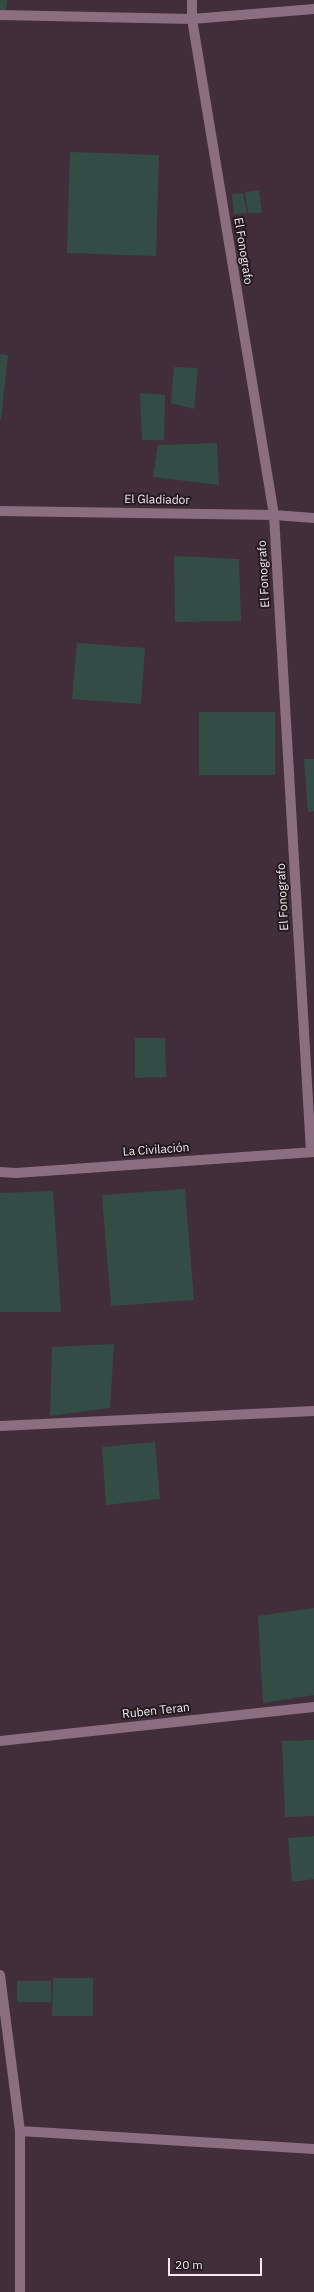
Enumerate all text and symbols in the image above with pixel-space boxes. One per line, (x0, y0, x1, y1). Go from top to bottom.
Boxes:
street label: El Fonografo (231, 217, 255, 285)
street label: El Gladiador (124, 492, 190, 508)
street label: El Fonografo (255, 540, 273, 608)
street label: El Fonografo (274, 863, 292, 931)
street label: La Civilación (122, 1140, 190, 1160)
street label: Ruben Teran (121, 1700, 191, 1722)
scale bar (170, 2250, 264, 2276)
text: 20 m (175, 2257, 203, 2272)

